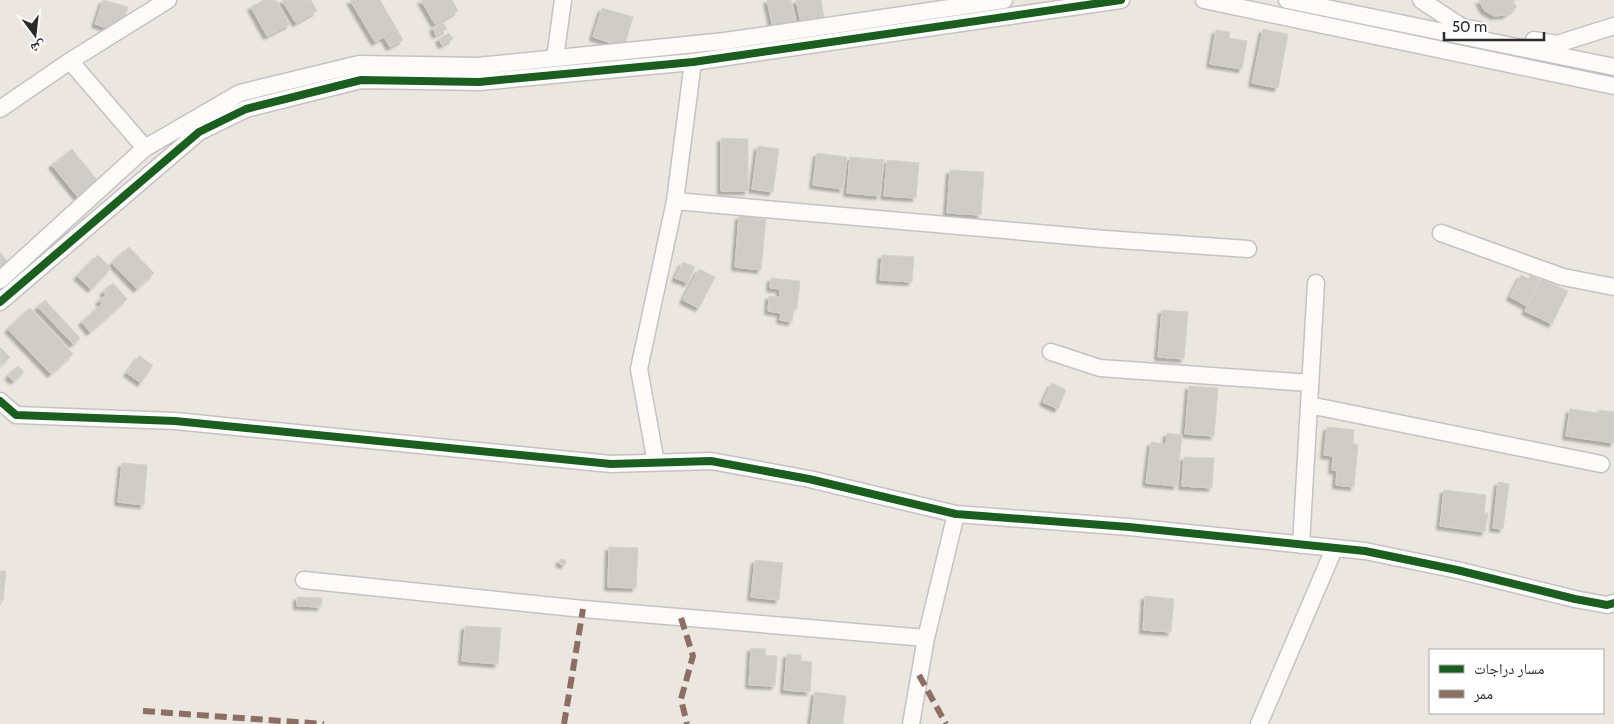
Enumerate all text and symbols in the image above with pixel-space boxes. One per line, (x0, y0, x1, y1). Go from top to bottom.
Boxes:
north arrow (10, 10, 60, 60)
scale bar (1444, 10, 1544, 42)
text: 50 m (1452, 18, 1487, 36)
text: ش (29, 37, 48, 58)
legend (1429, 649, 1604, 714)
text: مسار دراجات (1474, 660, 1544, 678)
text: ممر (1473, 685, 1493, 703)

